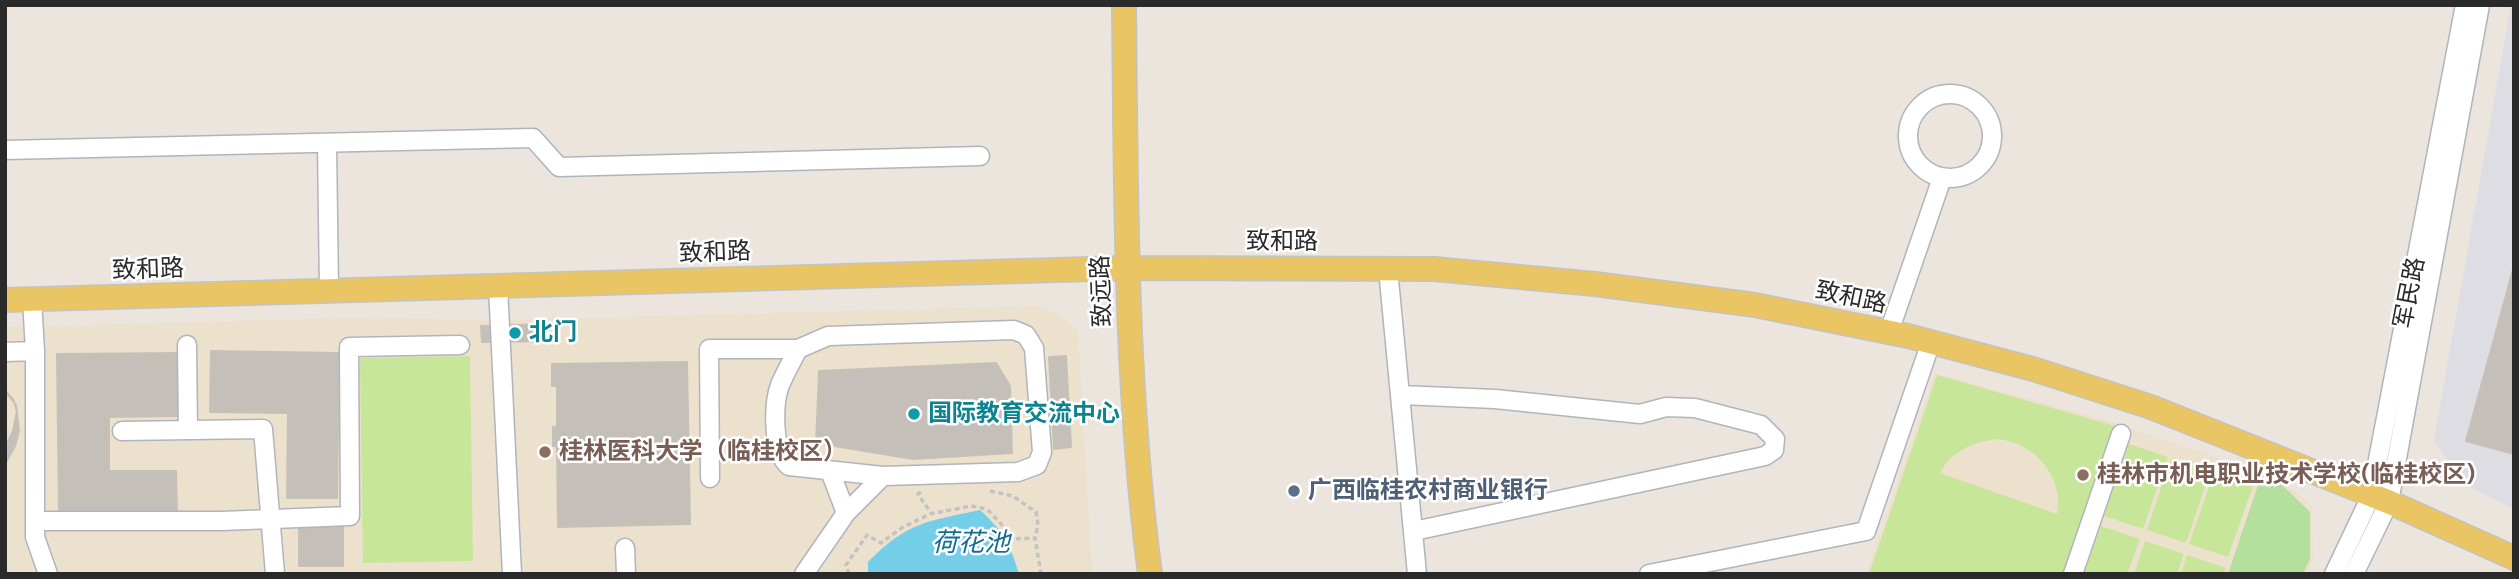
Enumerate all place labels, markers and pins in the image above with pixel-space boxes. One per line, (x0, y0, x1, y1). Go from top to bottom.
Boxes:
place label: 北门 (529, 319, 577, 347)
marker: 北门 (507, 325, 523, 341)
place label: 国际教育交流中心 (928, 400, 1120, 428)
marker: 国际教育交流中心 (906, 406, 922, 422)
place label: 桂林医科大学（临桂校区） (559, 438, 847, 466)
marker: 桂林医科大学（临桂校区） (537, 444, 553, 460)
place label: 桂林市机电职业技术学校(临桂校区) (2097, 461, 2475, 489)
marker: 桂林市机电职业技术学校(临桂校区) (2075, 467, 2091, 483)
place label: 广西临桂农村商业银行 (1308, 477, 1548, 505)
marker: 广西临桂农村商业银行 (1286, 483, 1302, 499)

